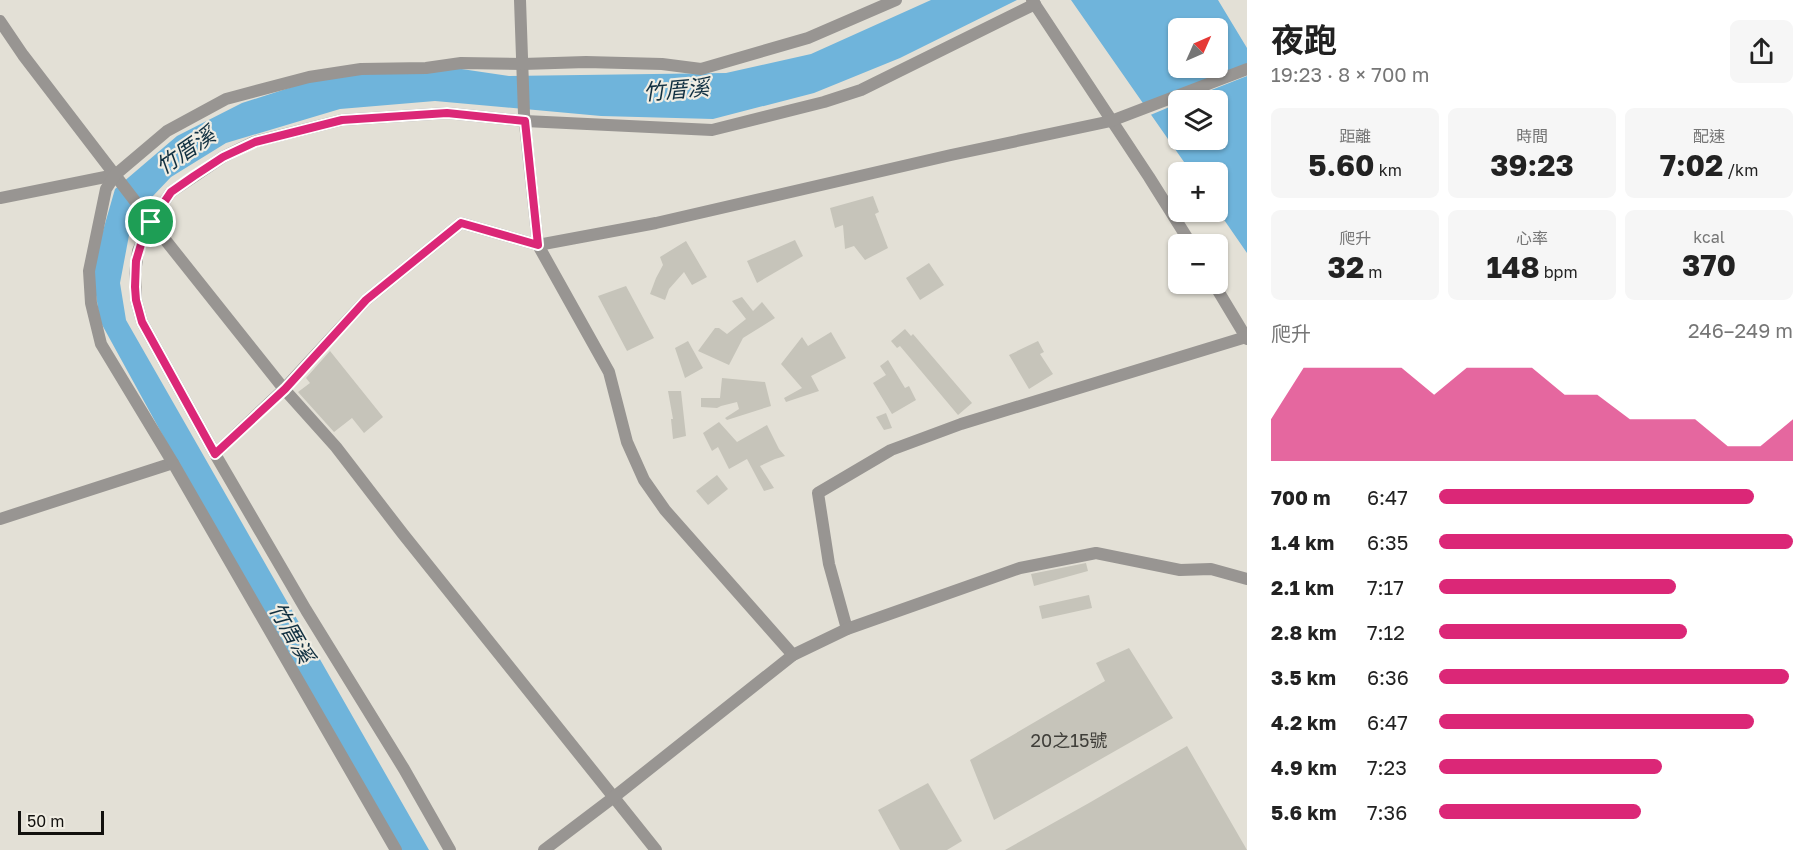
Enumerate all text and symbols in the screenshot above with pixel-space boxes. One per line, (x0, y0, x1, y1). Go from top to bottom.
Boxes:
north arrow (1168, 18, 1228, 78)
map controls (1168, 18, 1228, 294)
text: 夜跑 (1271, 20, 1337, 59)
button: share (1730, 20, 1793, 83)
text: 19:23 · 8 × 700 m (1271, 62, 1429, 86)
water label: 竹厝溪 (642, 72, 713, 105)
button: layers (1168, 90, 1228, 150)
water label: 竹厝溪 (150, 119, 222, 180)
text: 距離 (1339, 126, 1371, 146)
text: 時間 (1516, 126, 1548, 146)
text: 配速 (1693, 126, 1725, 146)
text: 5.60 (1308, 147, 1375, 183)
text: 39:23 (1490, 147, 1574, 183)
text: 7:02 (1660, 147, 1723, 183)
text: km (1375, 160, 1402, 180)
text: /km (1723, 160, 1758, 180)
button: + (1168, 162, 1228, 222)
pin (125, 196, 176, 247)
icon: arrive (134, 205, 167, 238)
text: kcal (1693, 227, 1725, 247)
text: 爬升 (1339, 228, 1371, 248)
text: 心率 (1516, 228, 1548, 248)
button: − (1168, 234, 1228, 294)
text: 370 (1682, 247, 1736, 283)
text: 32 (1328, 249, 1364, 285)
text: 148 (1486, 249, 1540, 285)
text: m (1364, 262, 1382, 282)
text: bpm (1540, 262, 1578, 282)
text: 246–249 m (1688, 318, 1793, 342)
text: 爬升 (1271, 321, 1311, 345)
text: 700 m (1271, 485, 1330, 509)
text: 6:47 (1367, 485, 1408, 509)
text: 1.4 km (1271, 530, 1334, 554)
text: 6:35 (1367, 530, 1408, 554)
text: 2.1 km (1271, 575, 1334, 599)
text: 7:17 (1367, 575, 1404, 599)
water label: 竹厝溪 (264, 597, 322, 670)
text: 2.8 km (1271, 620, 1337, 644)
text: 7:12 (1367, 620, 1405, 644)
text: 3.5 km (1271, 665, 1336, 689)
text: 6:36 (1367, 665, 1409, 689)
text: 4.2 km (1271, 710, 1336, 734)
text: 6:47 (1367, 710, 1408, 734)
house number: 20之15號 (1031, 729, 1107, 751)
text: 4.9 km (1271, 755, 1337, 779)
text: 7:23 (1367, 755, 1407, 779)
text: 5.6 km (1271, 800, 1336, 824)
text: 7:36 (1367, 800, 1407, 824)
scale bar (18, 808, 104, 836)
text: 50 m (27, 811, 64, 831)

